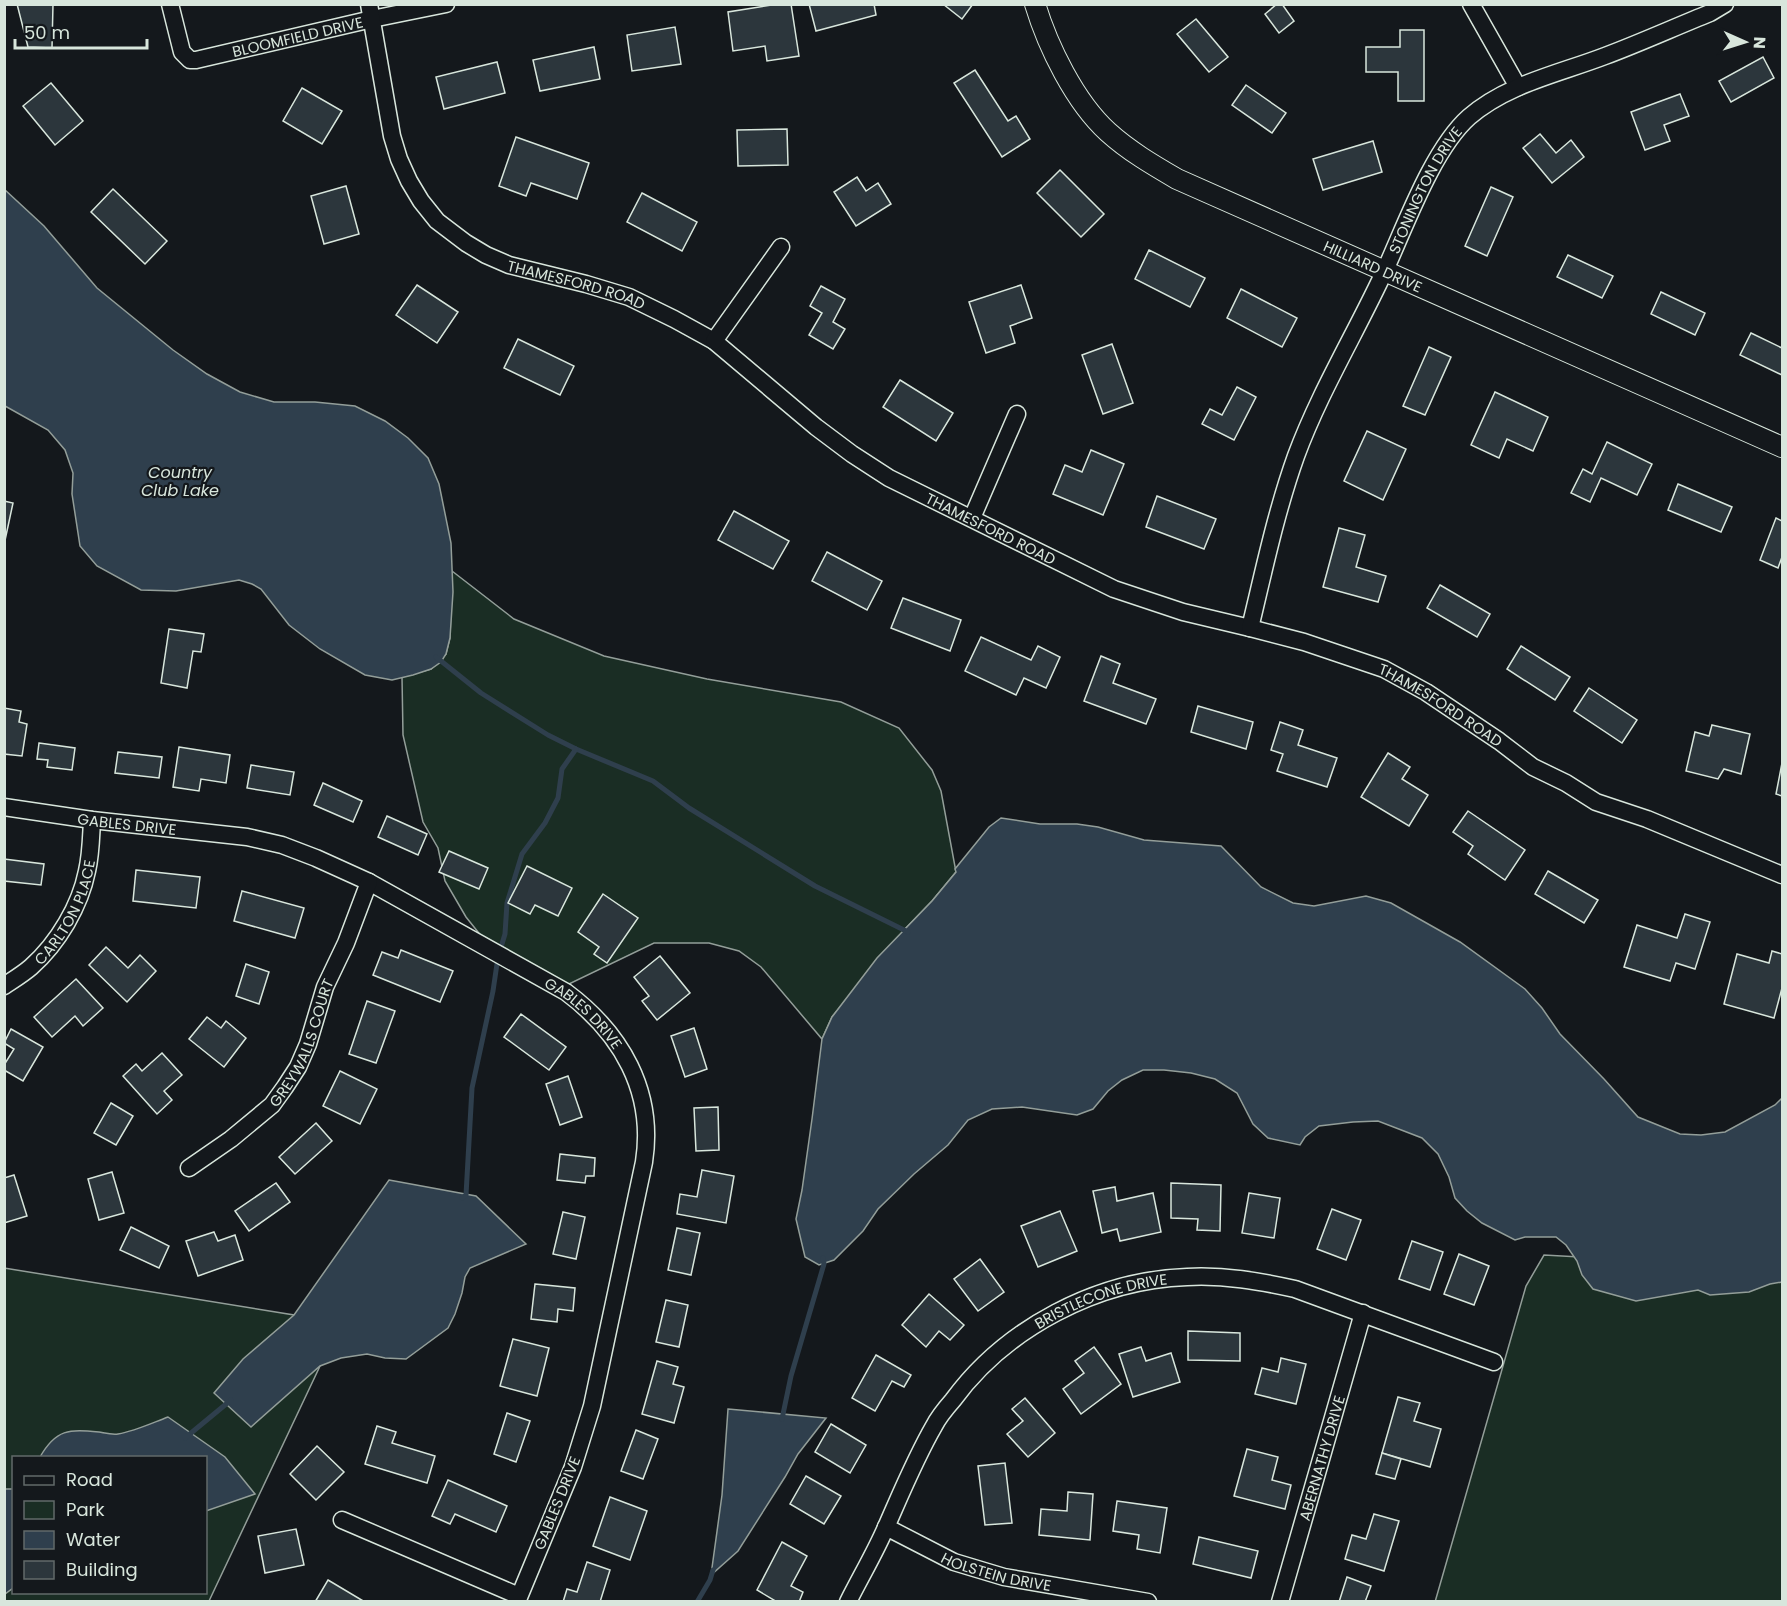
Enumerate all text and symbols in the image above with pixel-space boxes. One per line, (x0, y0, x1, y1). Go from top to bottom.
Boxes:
street label: BLOOMFIELD DRIVE (230, 11, 365, 62)
scale bar (15, 12, 147, 50)
north arrow (1715, 12, 1775, 72)
text: 50 m (24, 20, 70, 45)
text: N (1748, 36, 1771, 49)
street label: STONINGTON DRIVE (1383, 122, 1466, 257)
street label: HILLIARD DRIVE (1320, 235, 1426, 297)
street label: THAMESFORD ROAD (505, 254, 649, 314)
water label: Country Club Lake (141, 461, 219, 502)
street label: THAMESFORD ROAD (922, 487, 1060, 569)
street label: THAMESFORD ROAD (1376, 658, 1507, 751)
street label: GABLES DRIVE (76, 807, 177, 840)
street label: CARLTON PLACE (29, 858, 99, 969)
street label: GABLES DRIVE (541, 972, 628, 1053)
street label: GREYWALLS COURT (264, 975, 338, 1111)
street label: BRISTLECONE DRIVE (1030, 1268, 1168, 1333)
street label: ABERNATHY DRIVE (1293, 1393, 1349, 1523)
street label: GABLES DRIVE (529, 1453, 585, 1553)
legend (12, 1456, 207, 1594)
text: Road (66, 1467, 113, 1492)
text: Park (66, 1497, 105, 1522)
text: Water (66, 1527, 120, 1552)
street label: HOLSTEIN DRIVE (938, 1547, 1053, 1596)
text: Building (66, 1557, 138, 1582)

